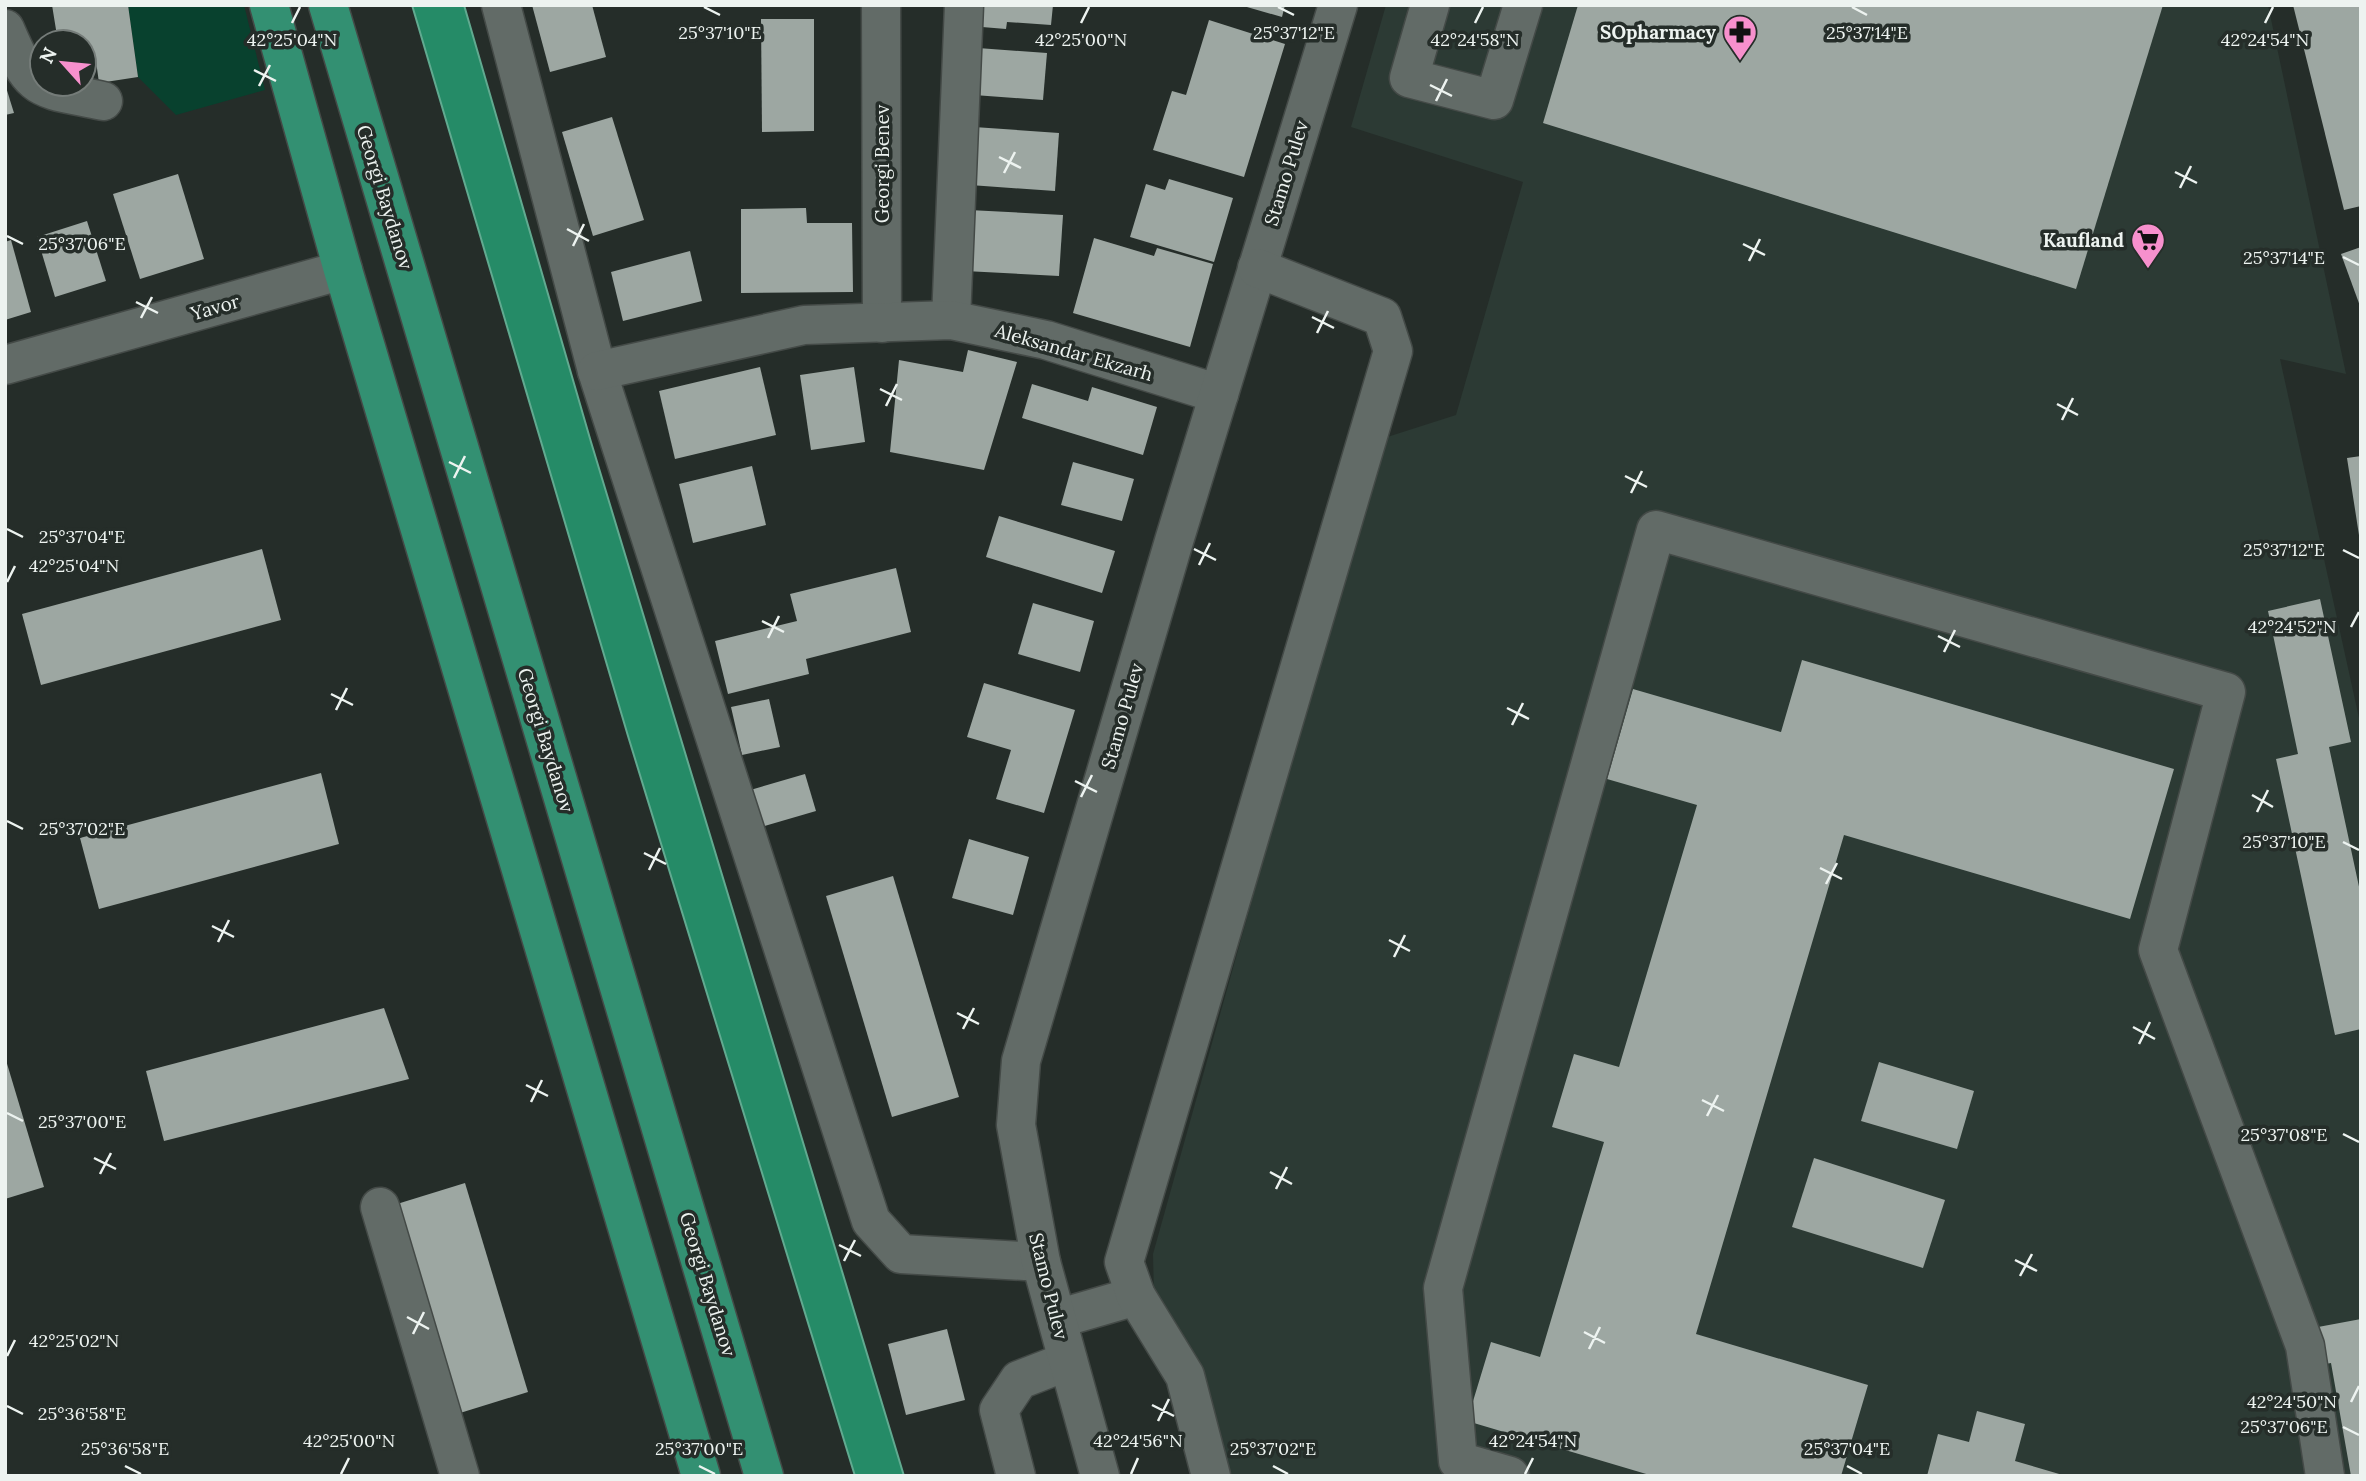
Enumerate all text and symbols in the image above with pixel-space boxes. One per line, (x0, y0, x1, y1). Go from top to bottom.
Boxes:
pharmacy icon: SOpharmacy (1721, 13, 1759, 62)
place label: SOpharmacy (1600, 20, 1717, 44)
text: 25°37'10"E (678, 21, 762, 44)
text: 25°37'12"E (1253, 21, 1335, 44)
text: 25°37'14"E (1826, 21, 1908, 44)
north arrow (28, 28, 98, 98)
text: 42°25'04"N (247, 28, 337, 51)
text: 42°25'00"N (1035, 28, 1127, 51)
text: 42°24'58"N (1430, 28, 1520, 51)
text: 42°24'54"N (2221, 28, 2309, 51)
text: N (34, 43, 62, 67)
street label: Georgi Benev (870, 104, 894, 223)
street label: Stamo Pulev (1259, 117, 1313, 229)
street label: Georgi Baydanov (352, 122, 418, 273)
supermarket icon: Kaufland (2129, 221, 2167, 270)
place label: Kaufland (2043, 228, 2124, 252)
text: 25°37'06"E (38, 232, 126, 255)
text: 25°37'14"E (2243, 246, 2325, 269)
street label: Yavor (187, 288, 243, 326)
street label: Aleksandar Ekzarh (991, 318, 1156, 386)
text: 25°37'04"E (39, 525, 125, 548)
text: 25°37'12"E (2243, 538, 2325, 561)
text: 42°25'04"N (29, 554, 119, 577)
text: 42°24'52"N (2248, 615, 2336, 638)
street label: Stamo Pulev (1095, 660, 1149, 772)
street label: Georgi Baydanov (513, 665, 579, 816)
text: 25°37'02"E (39, 817, 125, 840)
text: 25°37'10"E (2242, 830, 2326, 853)
text: 25°37'00"E (38, 1110, 126, 1133)
text: 25°37'08"E (2240, 1123, 2328, 1146)
street label: Georgi Baydanov (675, 1209, 741, 1360)
street label: Stamo Pulev (1024, 1230, 1074, 1342)
text: 42°25'02"N (29, 1329, 119, 1352)
text: 42°24'50"N (2247, 1390, 2337, 1413)
text: 25°36'58"E (38, 1402, 126, 1425)
text: 25°37'06"E (2240, 1415, 2328, 1438)
text: 42°25'00"N (303, 1429, 395, 1452)
text: 42°24'56"N (1093, 1429, 1183, 1452)
text: 42°24'54"N (1489, 1429, 1577, 1452)
text: 25°36'58"E (81, 1437, 169, 1460)
text: 25°37'00"E (655, 1437, 743, 1460)
text: 25°37'02"E (1230, 1437, 1316, 1460)
text: 25°37'04"E (1804, 1437, 1890, 1460)

